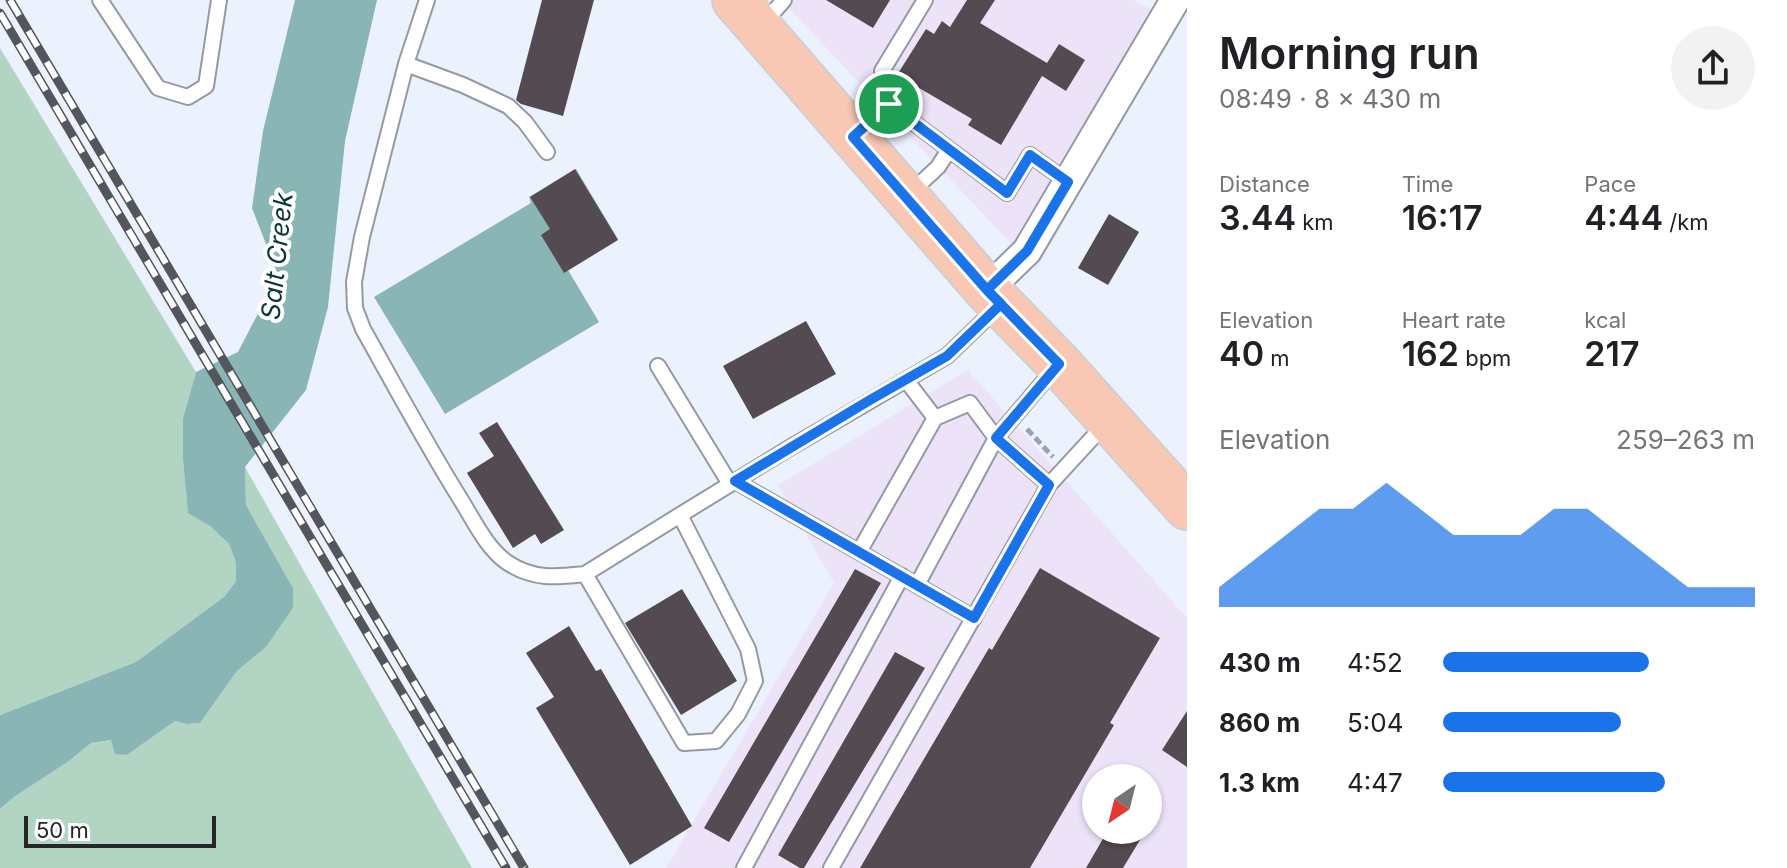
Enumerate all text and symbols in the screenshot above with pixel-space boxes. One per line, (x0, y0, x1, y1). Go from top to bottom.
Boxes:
text: Morning run (1219, 26, 1480, 80)
button: share (1671, 26, 1755, 110)
pin (855, 70, 923, 138)
icon: arrive (867, 82, 911, 126)
text: 08:49 · 8 × 430 m (1219, 83, 1441, 114)
text: Distance (1219, 171, 1310, 197)
text: Time (1402, 171, 1453, 197)
text: Pace (1584, 171, 1636, 197)
water label: Salt Creek (254, 190, 299, 321)
text: 3.44 (1219, 197, 1296, 238)
text: 16:17 (1402, 197, 1483, 238)
text: 4:44 (1584, 197, 1663, 238)
text: km (1296, 209, 1334, 235)
text: /km (1663, 209, 1709, 235)
text: Elevation (1219, 307, 1313, 333)
text: Heart rate (1402, 307, 1506, 333)
text: kcal (1584, 307, 1626, 333)
text: 40 (1219, 333, 1264, 374)
text: 162 (1402, 333, 1459, 374)
text: 217 (1584, 333, 1639, 374)
text: m (1264, 345, 1290, 371)
text: bpm (1459, 345, 1511, 371)
text: Elevation (1219, 424, 1330, 455)
text: 259–263 m (1616, 424, 1755, 455)
text: 430 m (1219, 647, 1301, 678)
text: 4:52 (1347, 647, 1403, 678)
text: 860 m (1219, 707, 1300, 738)
text: 5:04 (1347, 707, 1404, 738)
north arrow (1082, 764, 1162, 844)
map controls (1082, 764, 1162, 844)
text: 1.3 km (1219, 767, 1300, 798)
text: 4:47 (1347, 767, 1403, 798)
scale bar (24, 812, 216, 848)
text: 50 m (36, 817, 89, 843)

